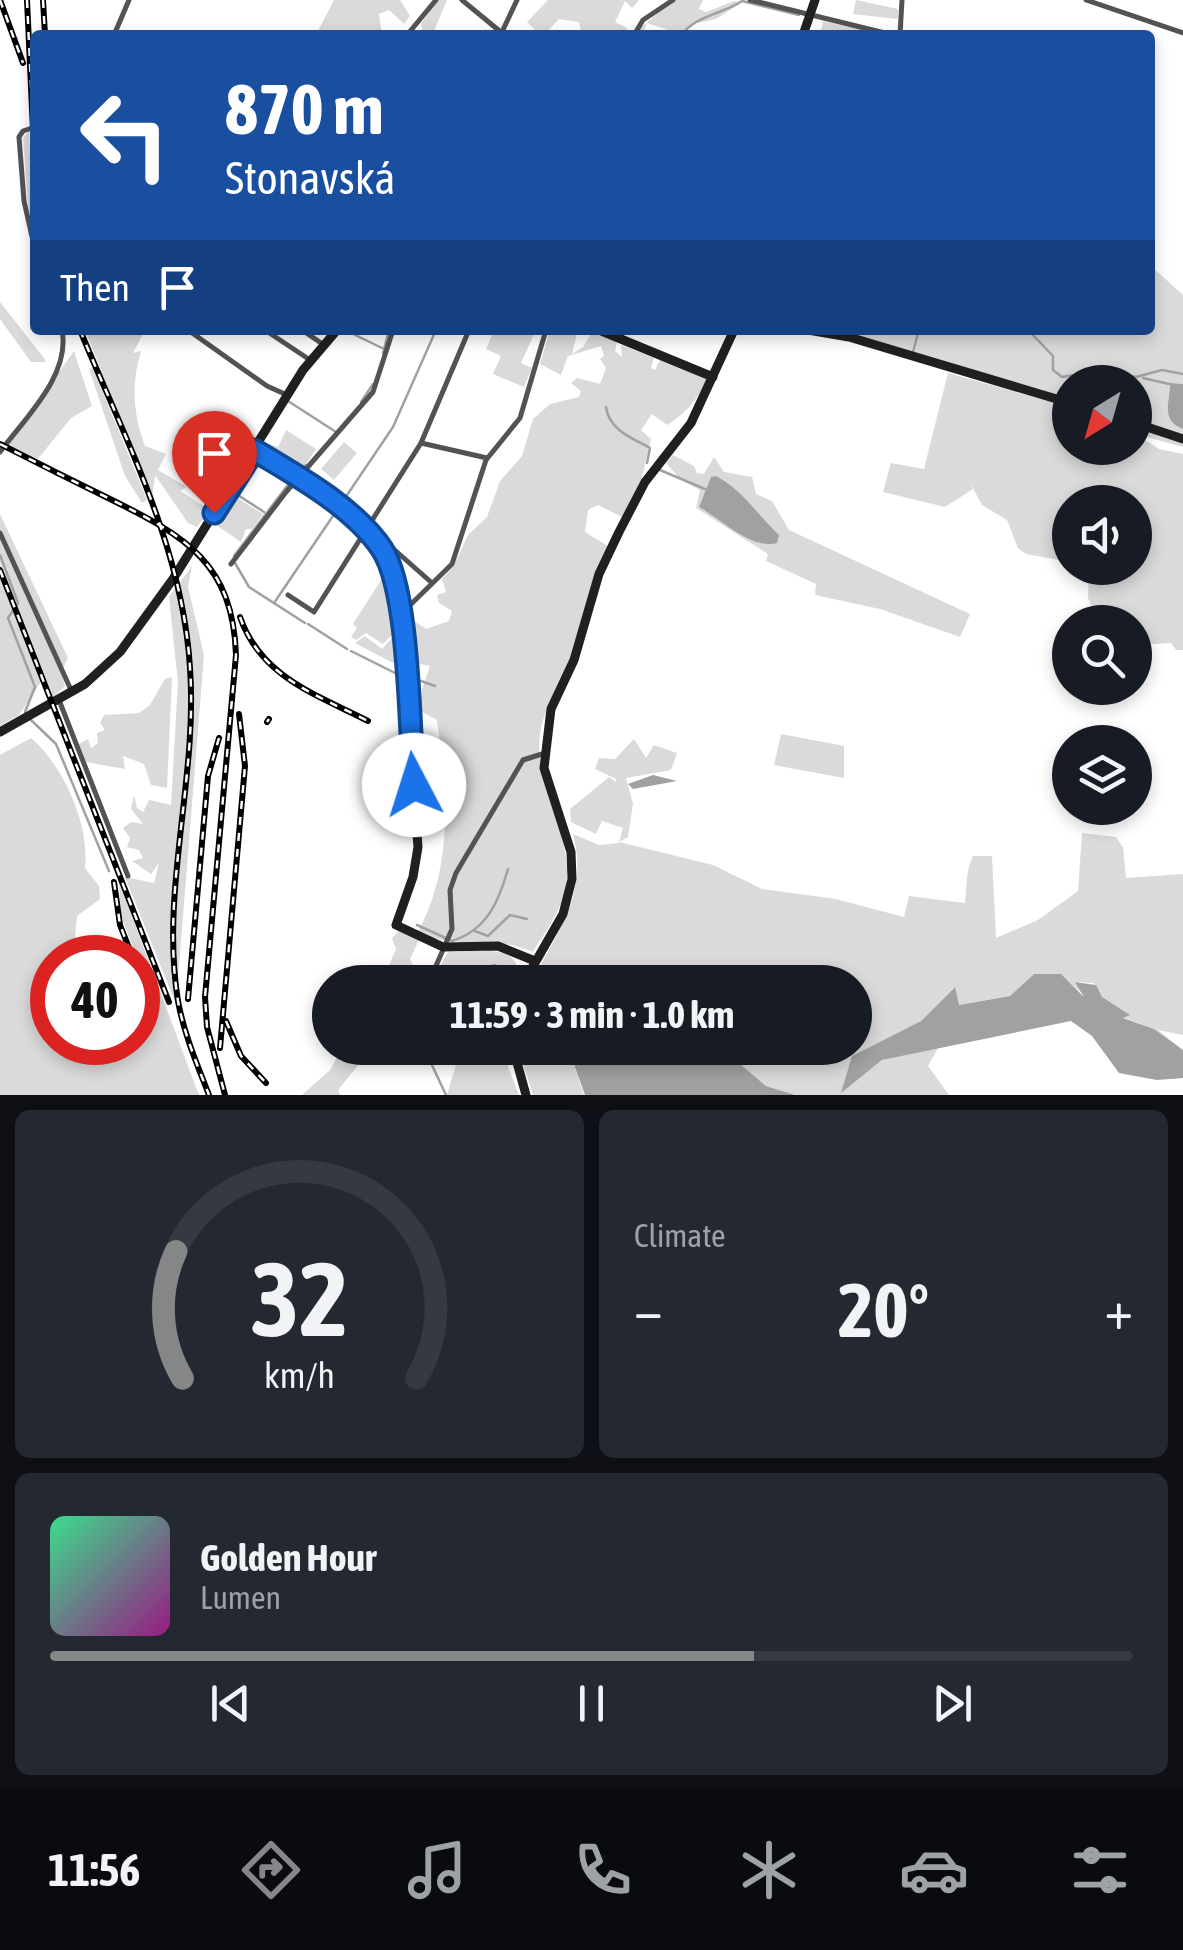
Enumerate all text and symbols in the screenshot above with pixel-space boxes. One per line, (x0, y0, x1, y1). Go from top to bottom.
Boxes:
text: 870 m (225, 69, 384, 149)
icon: left (60, 70, 190, 200)
text: Stonavská (225, 152, 395, 204)
icon: arrive (150, 260, 205, 315)
text: Then (60, 266, 130, 309)
north arrow (1052, 365, 1152, 465)
map controls (1052, 365, 1152, 825)
pin (172, 411, 257, 514)
icon: arrive (187, 426, 242, 481)
button: sound (1052, 485, 1152, 585)
button: search (1052, 605, 1152, 705)
button: layers (1052, 725, 1152, 825)
position arrow (362, 733, 466, 837)
speed limit sign: 40 (30, 935, 160, 1065)
text: 11:59 · 3 min · 1.0 km (450, 993, 734, 1036)
text: Climate (634, 1217, 726, 1254)
text: 32 (251, 1239, 348, 1358)
text: 20° (838, 1267, 929, 1353)
text: − (634, 1278, 663, 1341)
text: + (1104, 1278, 1133, 1341)
text: km/h (264, 1355, 335, 1396)
text: Golden Hour (200, 1536, 376, 1579)
text: Lumen (200, 1579, 281, 1616)
icon: previous (203, 1676, 258, 1731)
icon: pause (564, 1676, 619, 1731)
icon: next (925, 1676, 980, 1731)
icon: directions (236, 1835, 306, 1905)
icon: music (402, 1835, 472, 1905)
icon: phone (568, 1835, 638, 1905)
icon: climate (734, 1835, 804, 1905)
icon: car (899, 1835, 969, 1905)
icon: filters (1065, 1835, 1135, 1905)
text: 11:56 (48, 1844, 141, 1896)

